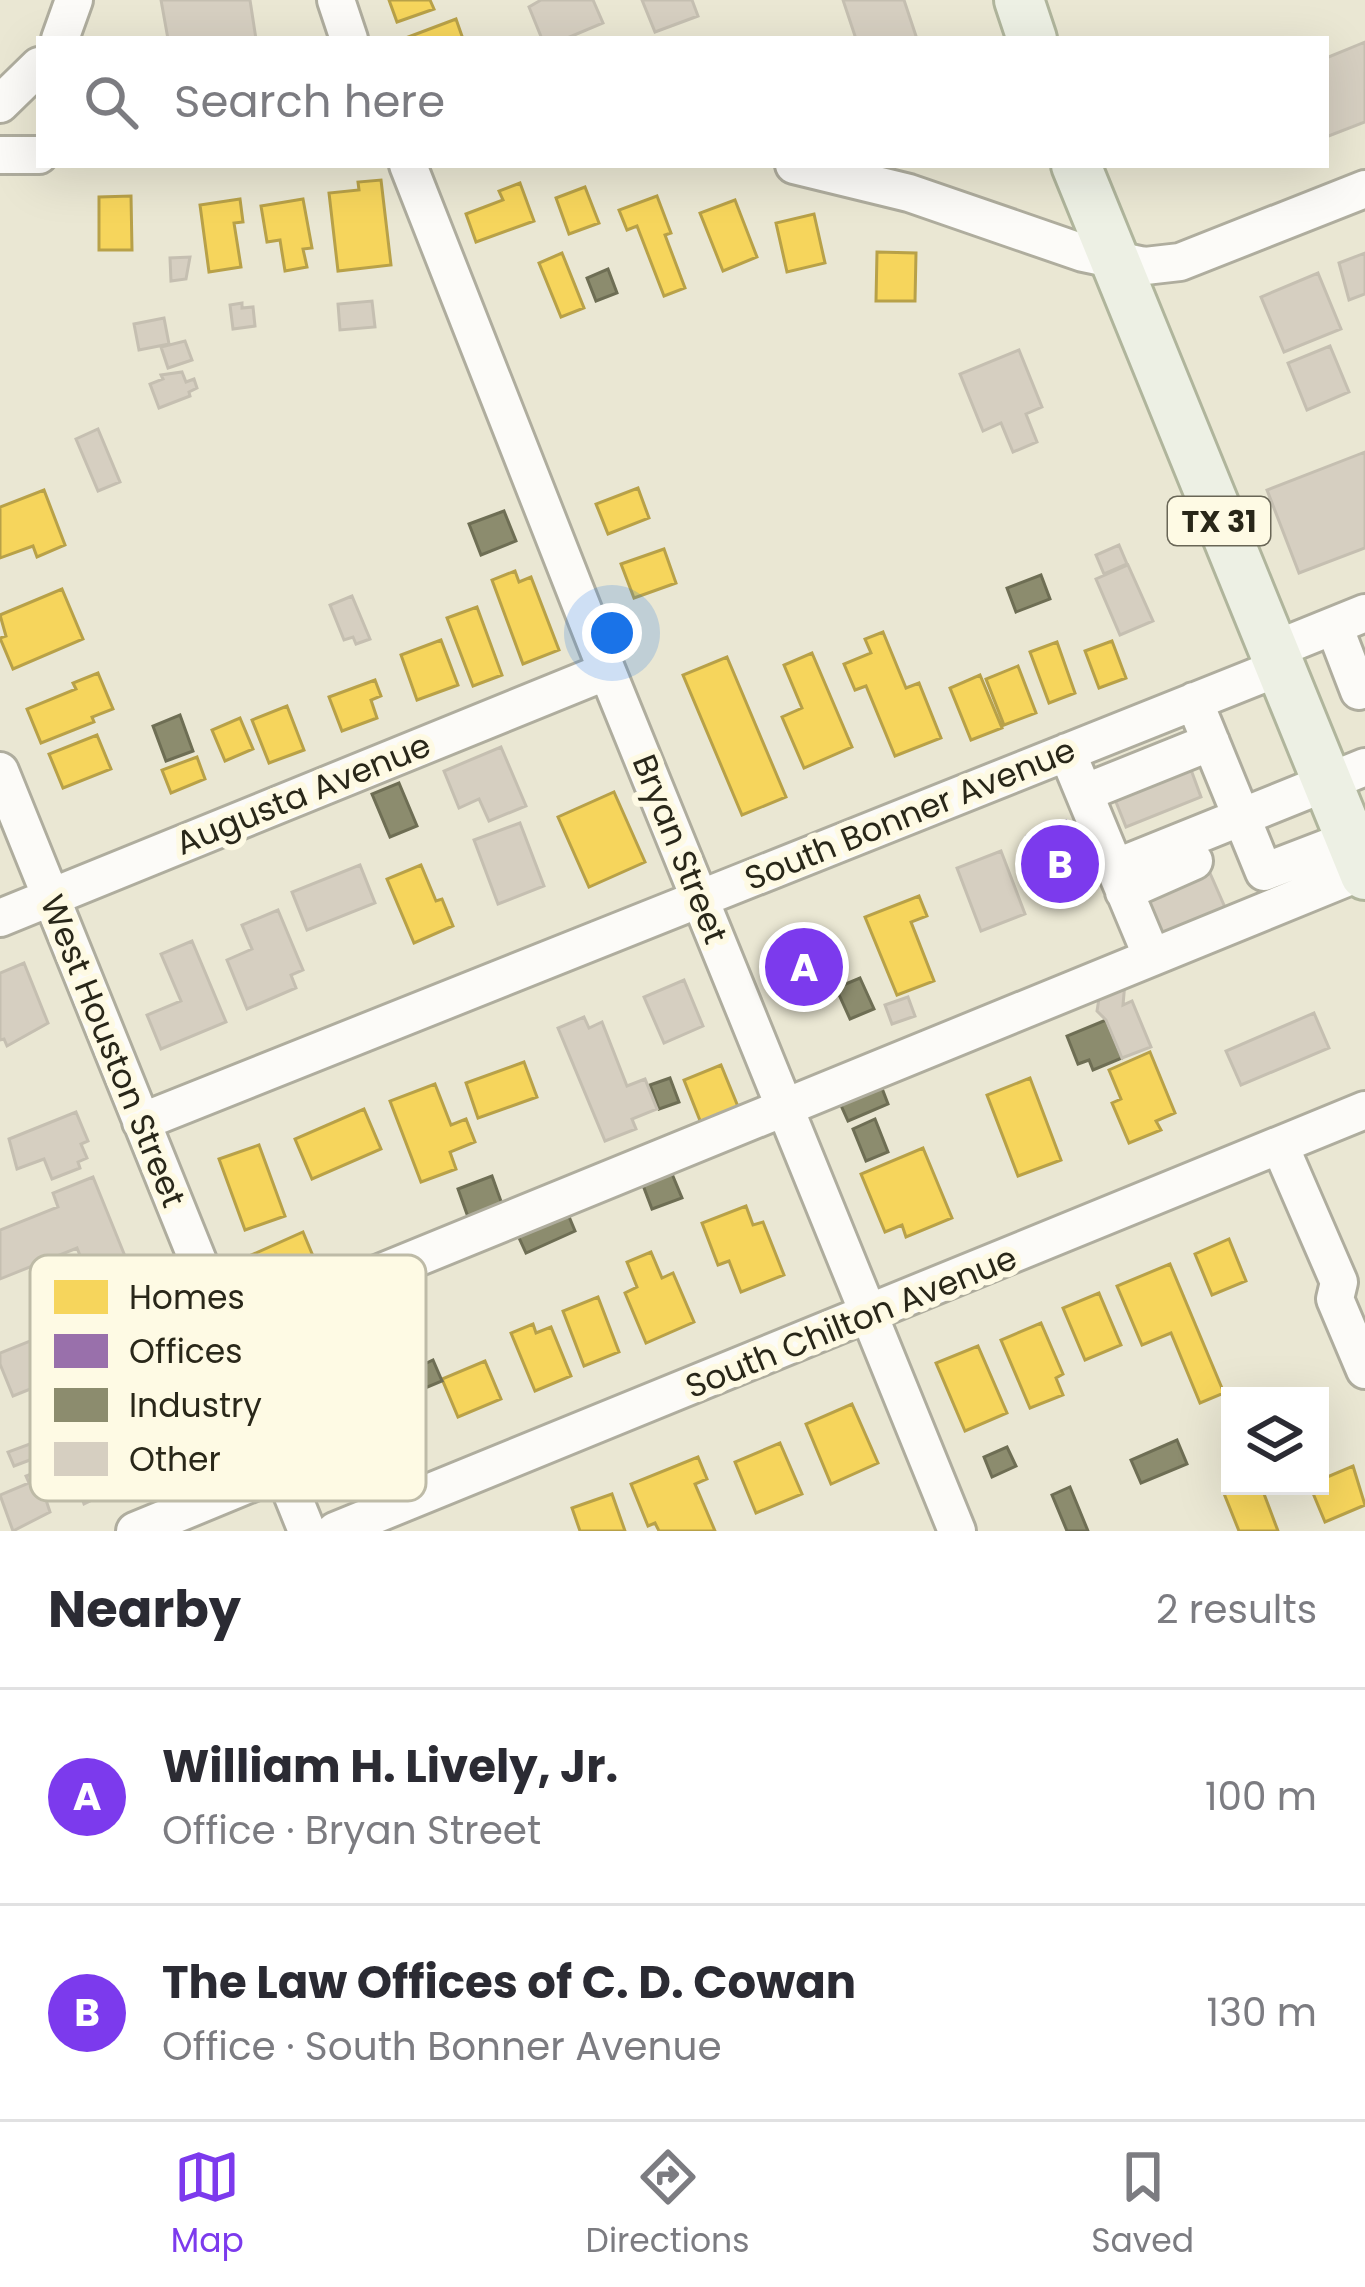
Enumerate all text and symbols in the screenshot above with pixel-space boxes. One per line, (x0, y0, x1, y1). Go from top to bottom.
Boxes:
search box (36, 36, 1329, 168)
icon: search (78, 69, 144, 135)
text: Search here (174, 70, 445, 133)
road number: TX 31 (1168, 497, 1270, 545)
your location (582, 603, 642, 663)
street label: Augusta Avenue (169, 721, 437, 867)
street label: South Bonner Avenue (739, 730, 1081, 898)
street label: Bryan Street (621, 747, 739, 951)
pin: B (1021, 819, 1099, 909)
street label: West Houston Street (29, 888, 197, 1214)
pin: A (765, 922, 843, 1012)
street label: South Chilton Avenue (678, 1234, 1024, 1410)
legend (30, 1255, 426, 1501)
text: Homes (129, 1274, 245, 1321)
text: Offices (129, 1328, 243, 1375)
text: Industry (129, 1382, 262, 1429)
map controls (1221, 1387, 1329, 1495)
button: layers (1221, 1387, 1329, 1495)
text: Other (129, 1436, 221, 1483)
text: Nearby (48, 1573, 241, 1645)
text: 2 results (1156, 1582, 1317, 1637)
text: William H. Lively, Jr. (162, 1735, 618, 1798)
text: A (73, 1769, 101, 1824)
text: 100 m (1205, 1769, 1317, 1824)
text: Office · Bryan Street (162, 1803, 541, 1858)
text: The Law Offices of C. D. Cowan (162, 1951, 856, 2014)
text: B (74, 1985, 100, 2040)
text: 130 m (1206, 1985, 1317, 2040)
text: Office · South Bonner Avenue (162, 2019, 722, 2074)
tab: Map (171, 2144, 244, 2266)
tab: Directions (586, 2144, 749, 2266)
tab: Saved (1091, 2144, 1194, 2266)

